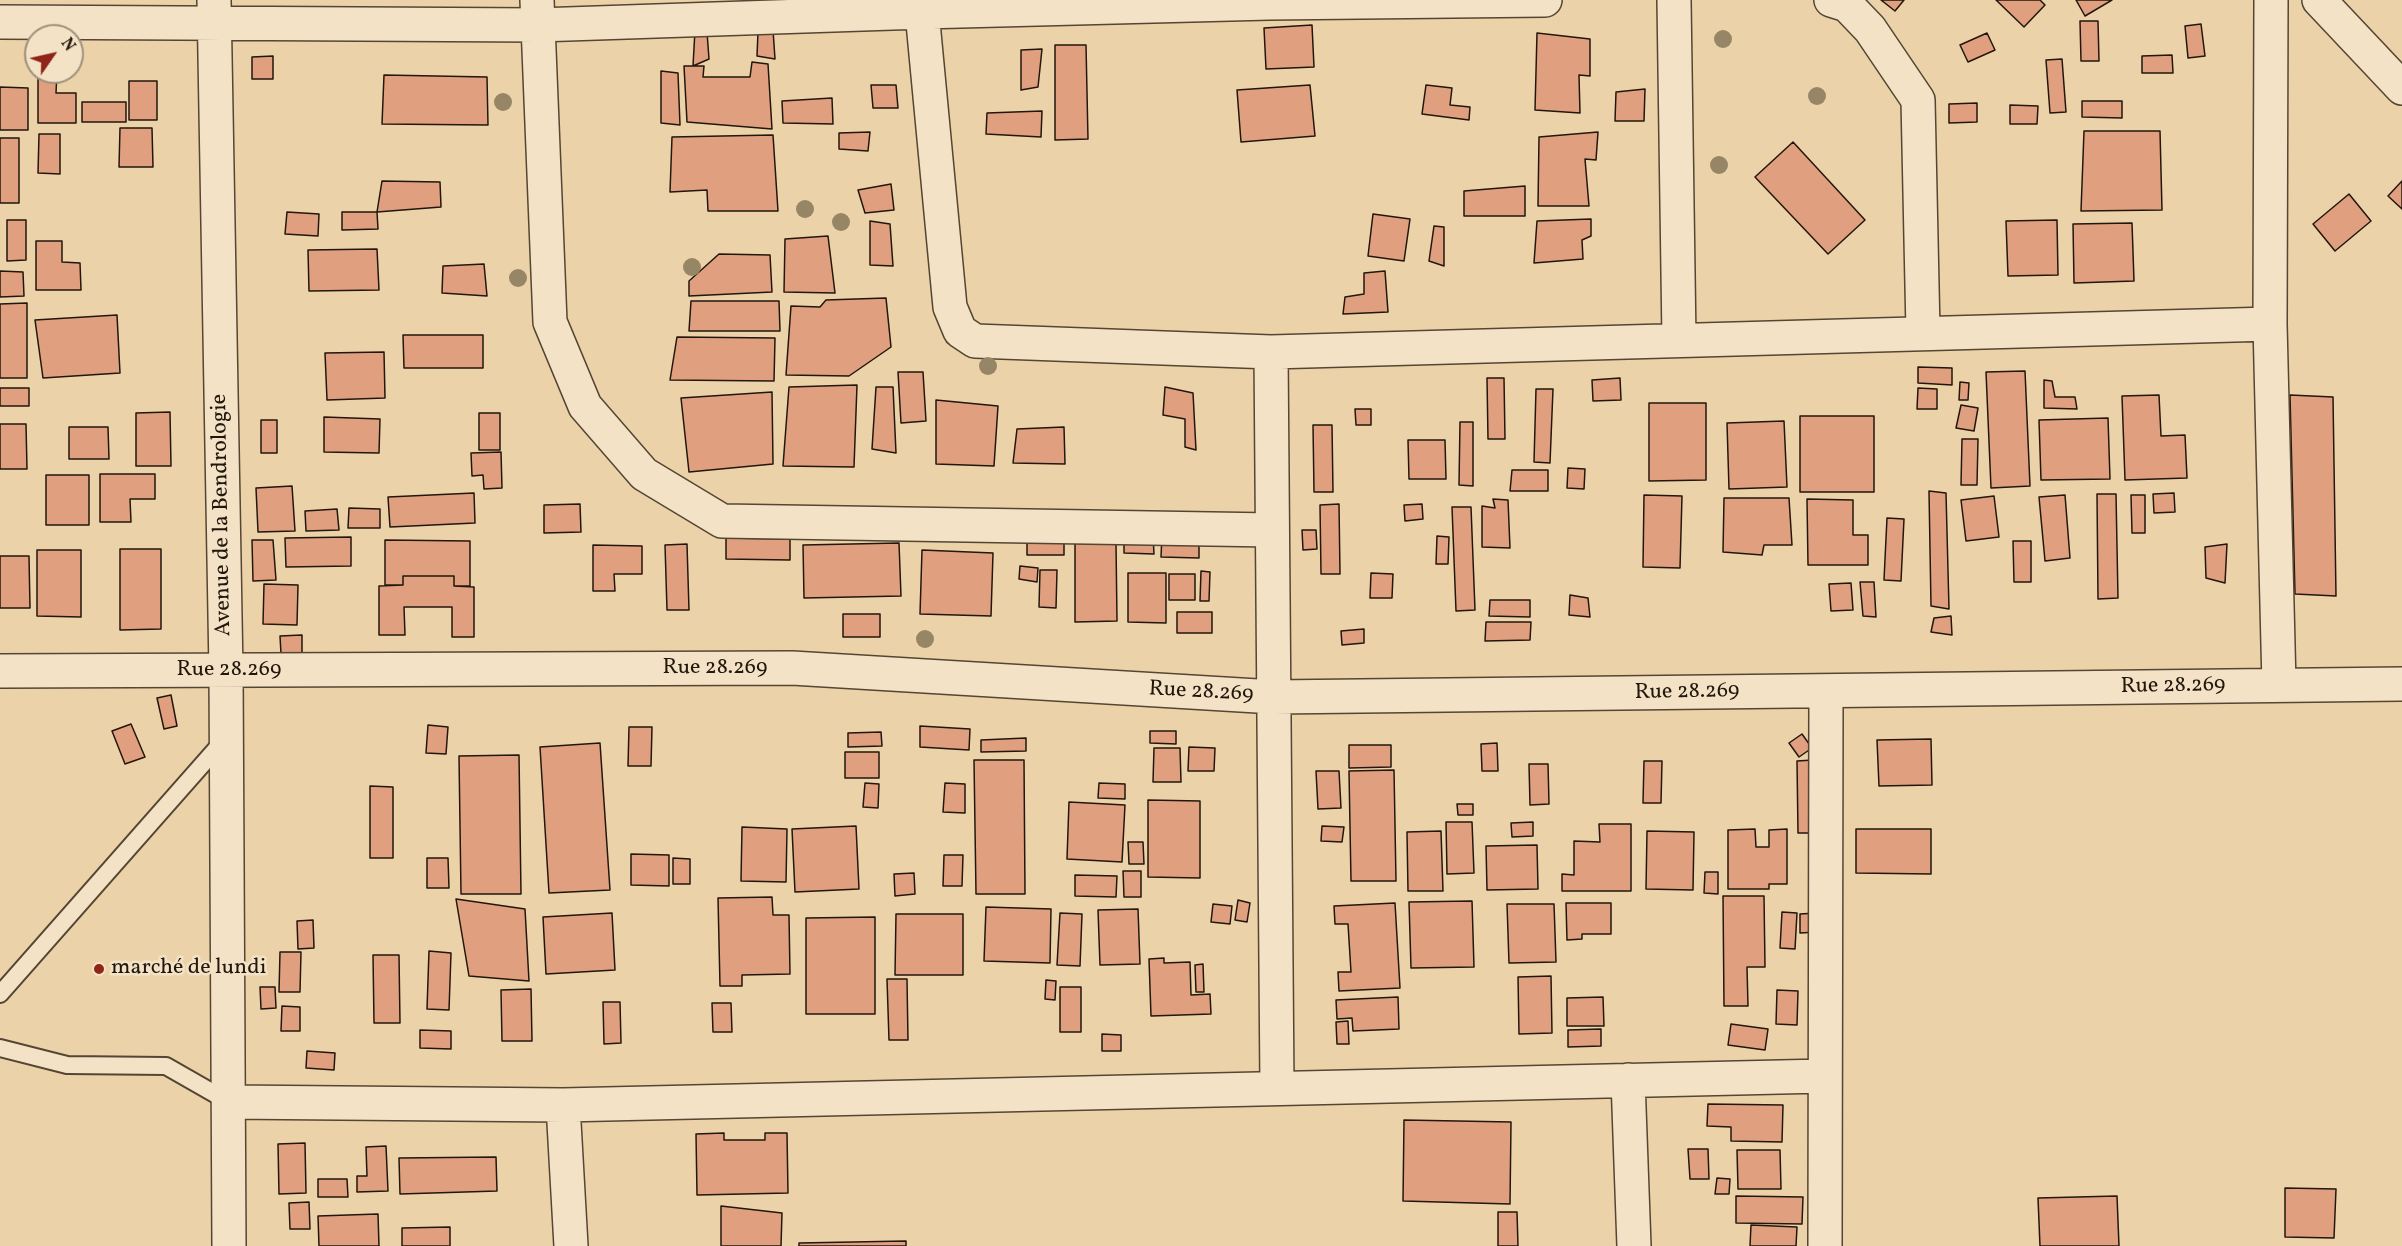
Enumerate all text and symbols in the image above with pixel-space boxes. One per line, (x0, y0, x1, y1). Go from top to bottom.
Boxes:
north arrow (24, 24, 84, 84)
text: N (55, 34, 80, 56)
street label: Avenue de la Bendrologie (208, 394, 238, 636)
street label: Rue 28.269 (663, 656, 767, 682)
street label: Rue 28.269 (177, 658, 281, 684)
street label: Rue 28.269 (2120, 673, 2226, 701)
street label: Rue 28.269 (1148, 677, 1254, 709)
street label: Rue 28.269 (1634, 679, 1740, 707)
place label: marché de lundi (111, 956, 266, 982)
marker: marché de lundi (92, 962, 106, 976)

